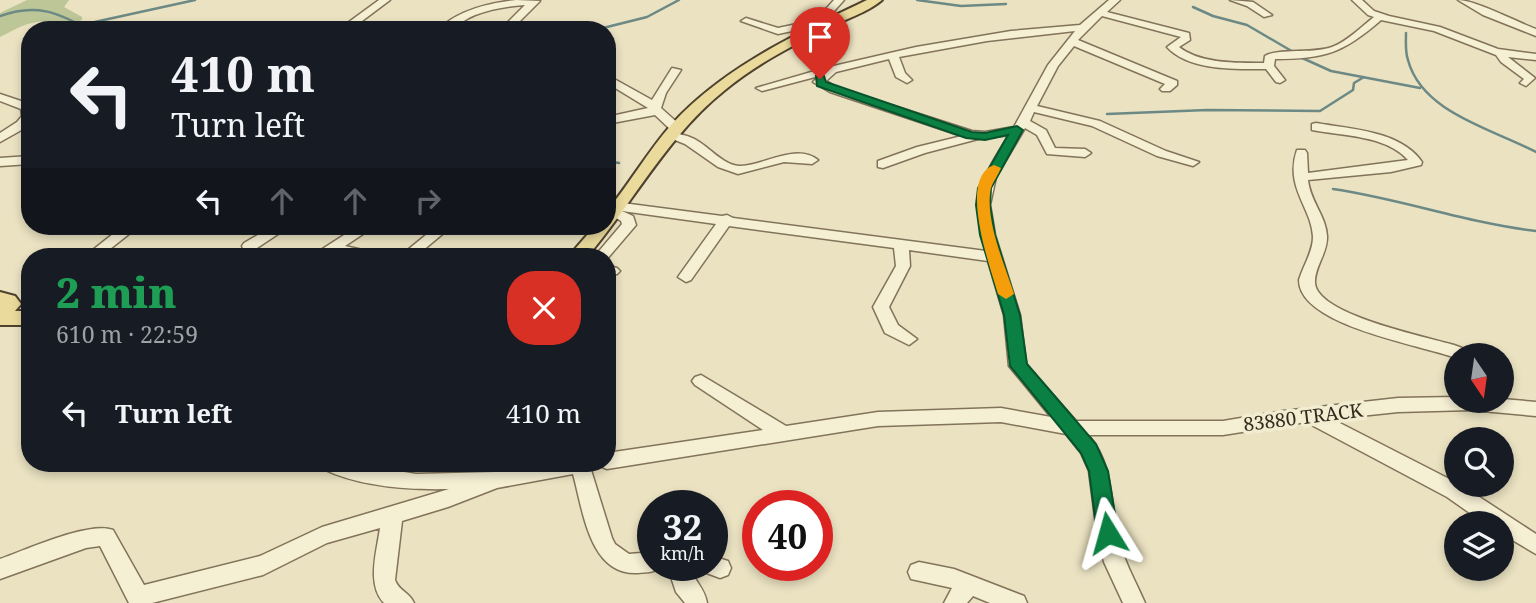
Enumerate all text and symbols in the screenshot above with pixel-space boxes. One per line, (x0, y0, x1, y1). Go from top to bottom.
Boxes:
pin (790, 7, 850, 79)
icon: arrive (801, 18, 839, 56)
text: 410 m (171, 40, 315, 106)
icon: left (56, 49, 147, 140)
text: Turn left (171, 103, 305, 146)
icon: left (190, 182, 228, 220)
icon: ahead (263, 182, 301, 220)
icon: ahead (336, 182, 374, 220)
icon: right (409, 182, 447, 220)
text: 2 min (56, 263, 177, 320)
button: close (507, 271, 581, 345)
text: 610 m · 22:59 (56, 318, 198, 350)
north arrow (1444, 343, 1514, 413)
map controls (1444, 343, 1514, 581)
icon: left (56, 394, 94, 432)
text: Turn left (115, 395, 232, 431)
text: 410 m (506, 395, 581, 431)
street label: 83880 TRACK (1242, 397, 1365, 437)
button: search (1444, 427, 1514, 497)
speed limit sign: 40 (742, 490, 833, 581)
position arrow (1071, 496, 1145, 570)
text: 32 (663, 503, 702, 550)
button: layers (1444, 511, 1514, 581)
text: km/h (660, 541, 705, 565)

